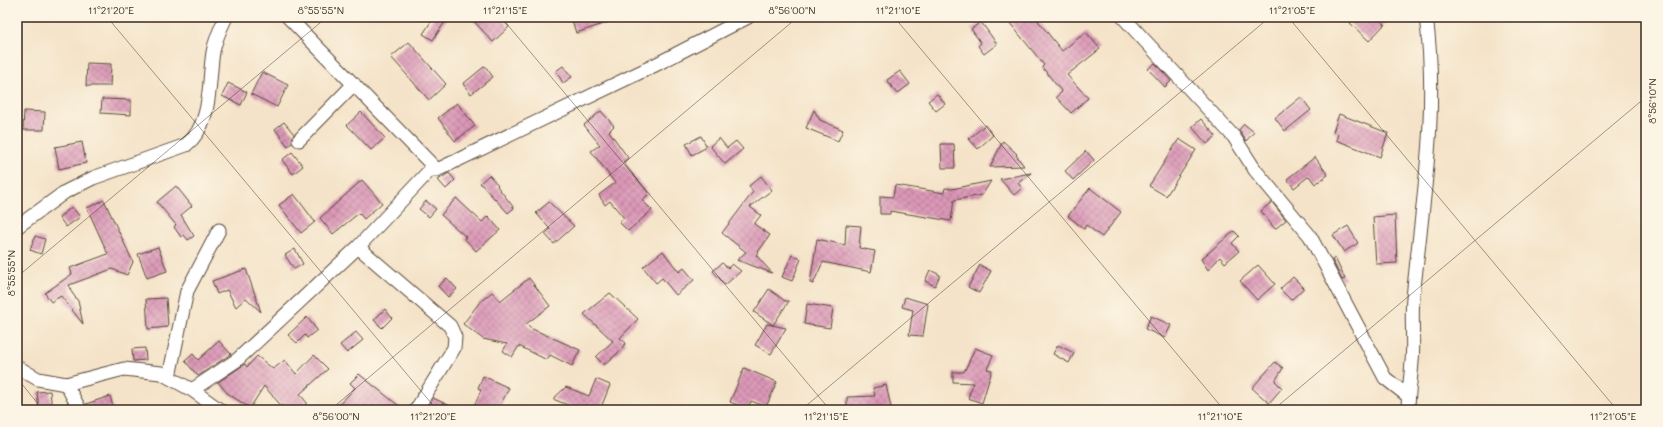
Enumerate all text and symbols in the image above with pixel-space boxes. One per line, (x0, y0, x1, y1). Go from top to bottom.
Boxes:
text: 11°21'20"E (88, 3, 134, 17)
text: 8°55'55"N (298, 3, 344, 17)
text: 11°21'15"E (483, 3, 528, 17)
text: 8°56'00"N (768, 3, 816, 17)
text: 11°21'10"E (876, 3, 921, 17)
text: 11°21'05"E (1269, 3, 1315, 17)
text: 8°56'10"N (1645, 78, 1659, 124)
text: 8°55'55"N (4, 250, 18, 296)
text: 8°56'00"N (312, 409, 360, 423)
text: 11°21'20"E (410, 409, 456, 423)
text: 11°21'15"E (804, 409, 849, 423)
text: 11°21'10"E (1198, 409, 1243, 423)
text: 11°21'05"E (1590, 409, 1636, 423)

